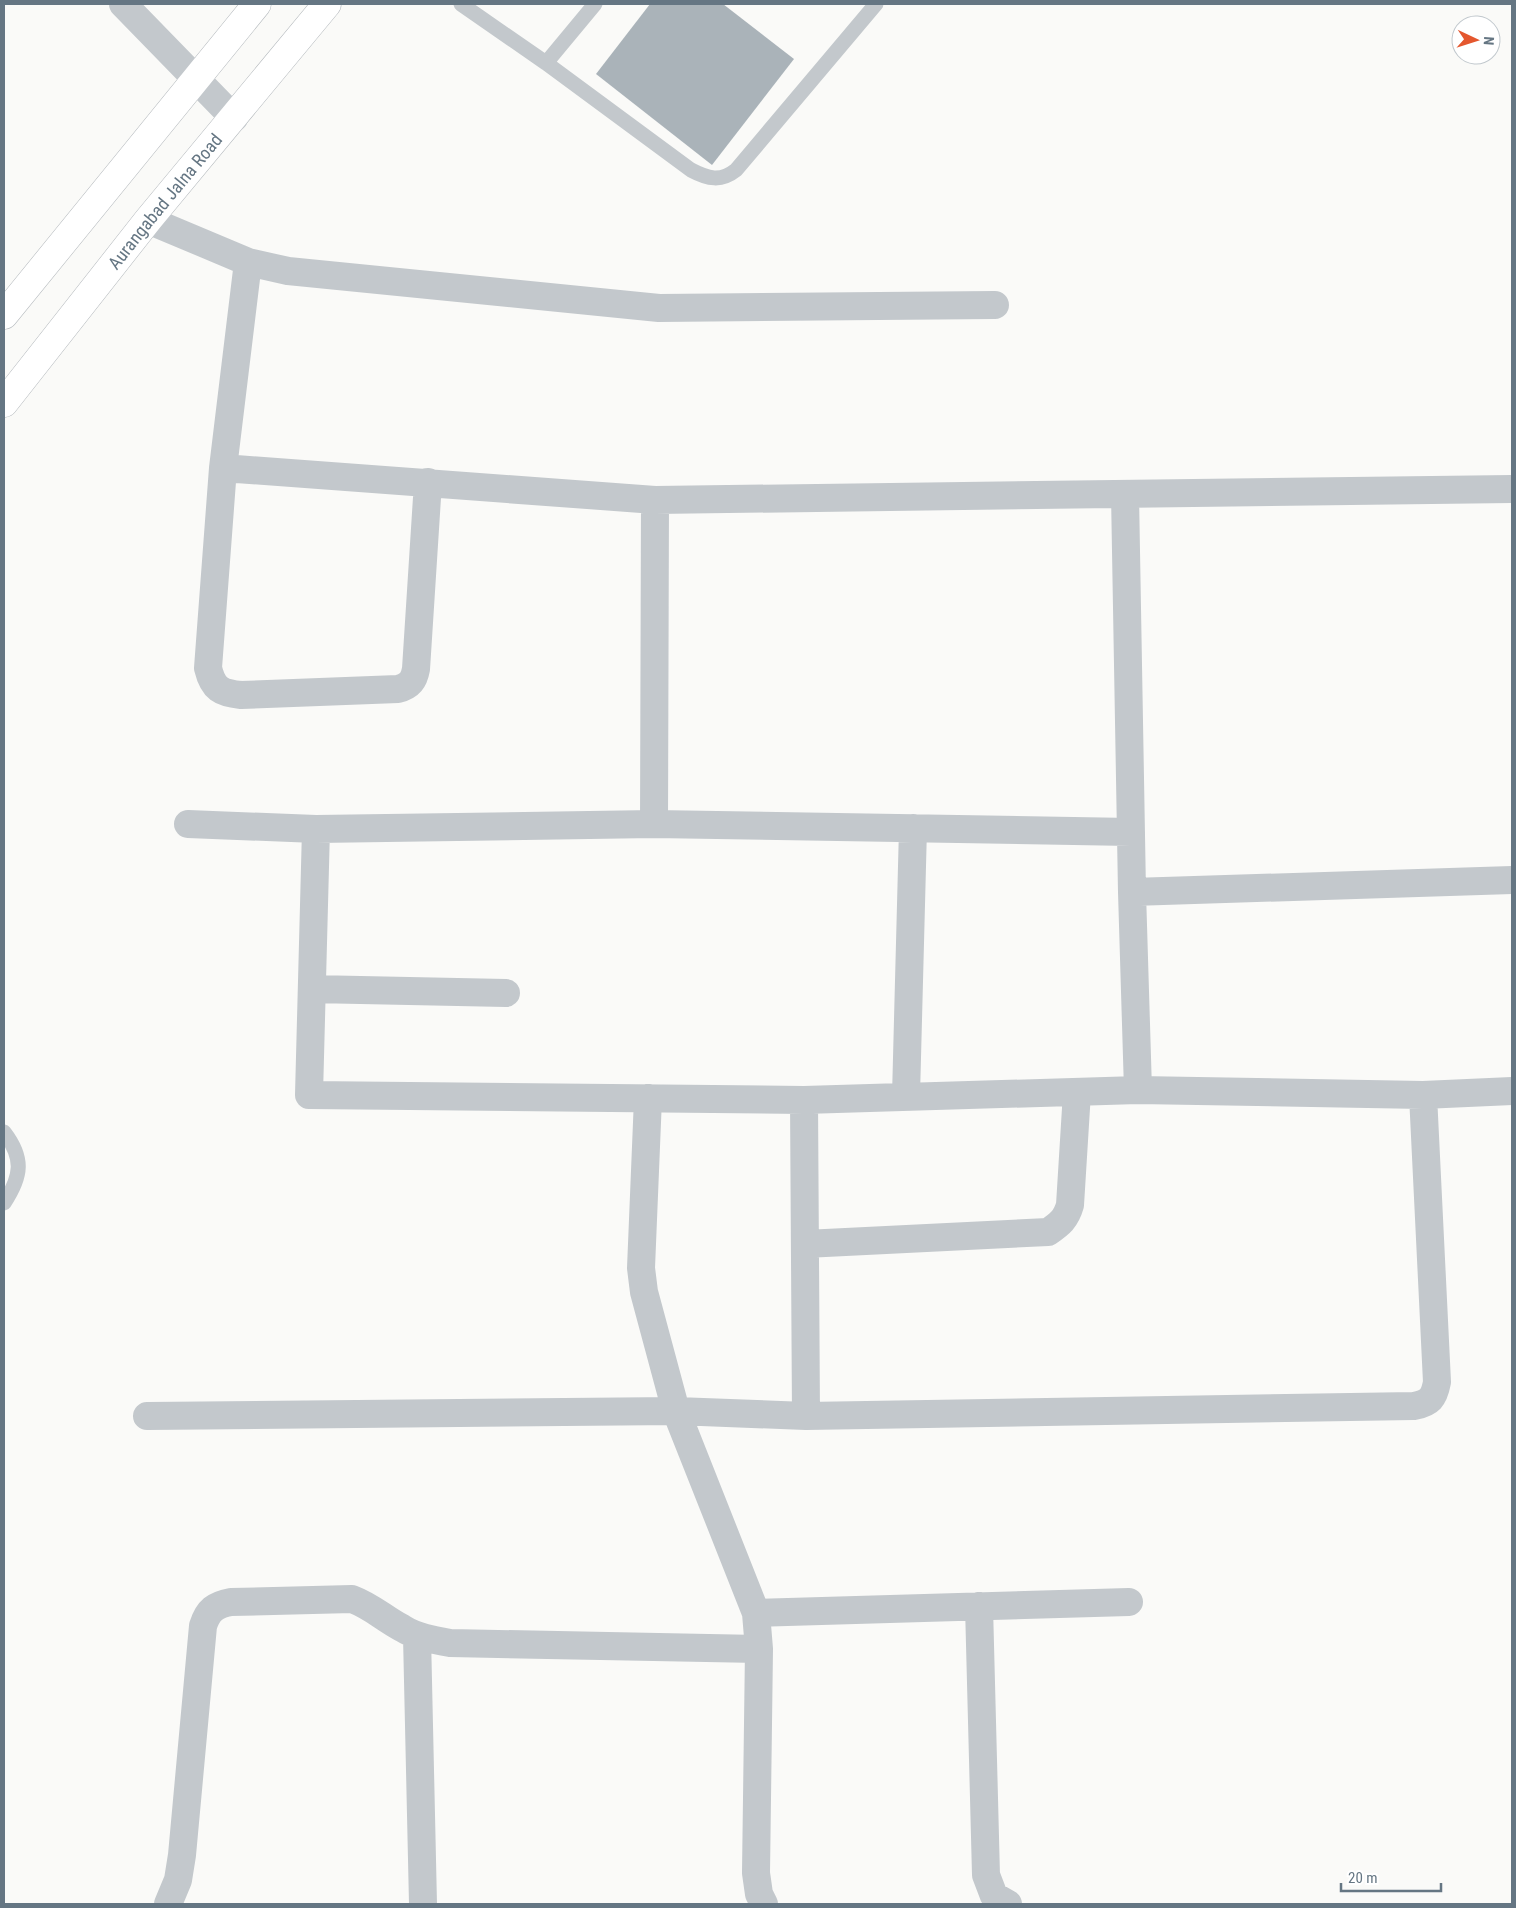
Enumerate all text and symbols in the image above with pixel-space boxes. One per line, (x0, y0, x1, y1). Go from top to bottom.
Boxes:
north arrow (1451, 15, 1501, 65)
text: N (1481, 36, 1497, 46)
street label: Aurangabad Jalna Road (103, 129, 226, 273)
scale bar (1341, 1860, 1441, 1892)
text: 20 m (1348, 1869, 1378, 1887)

